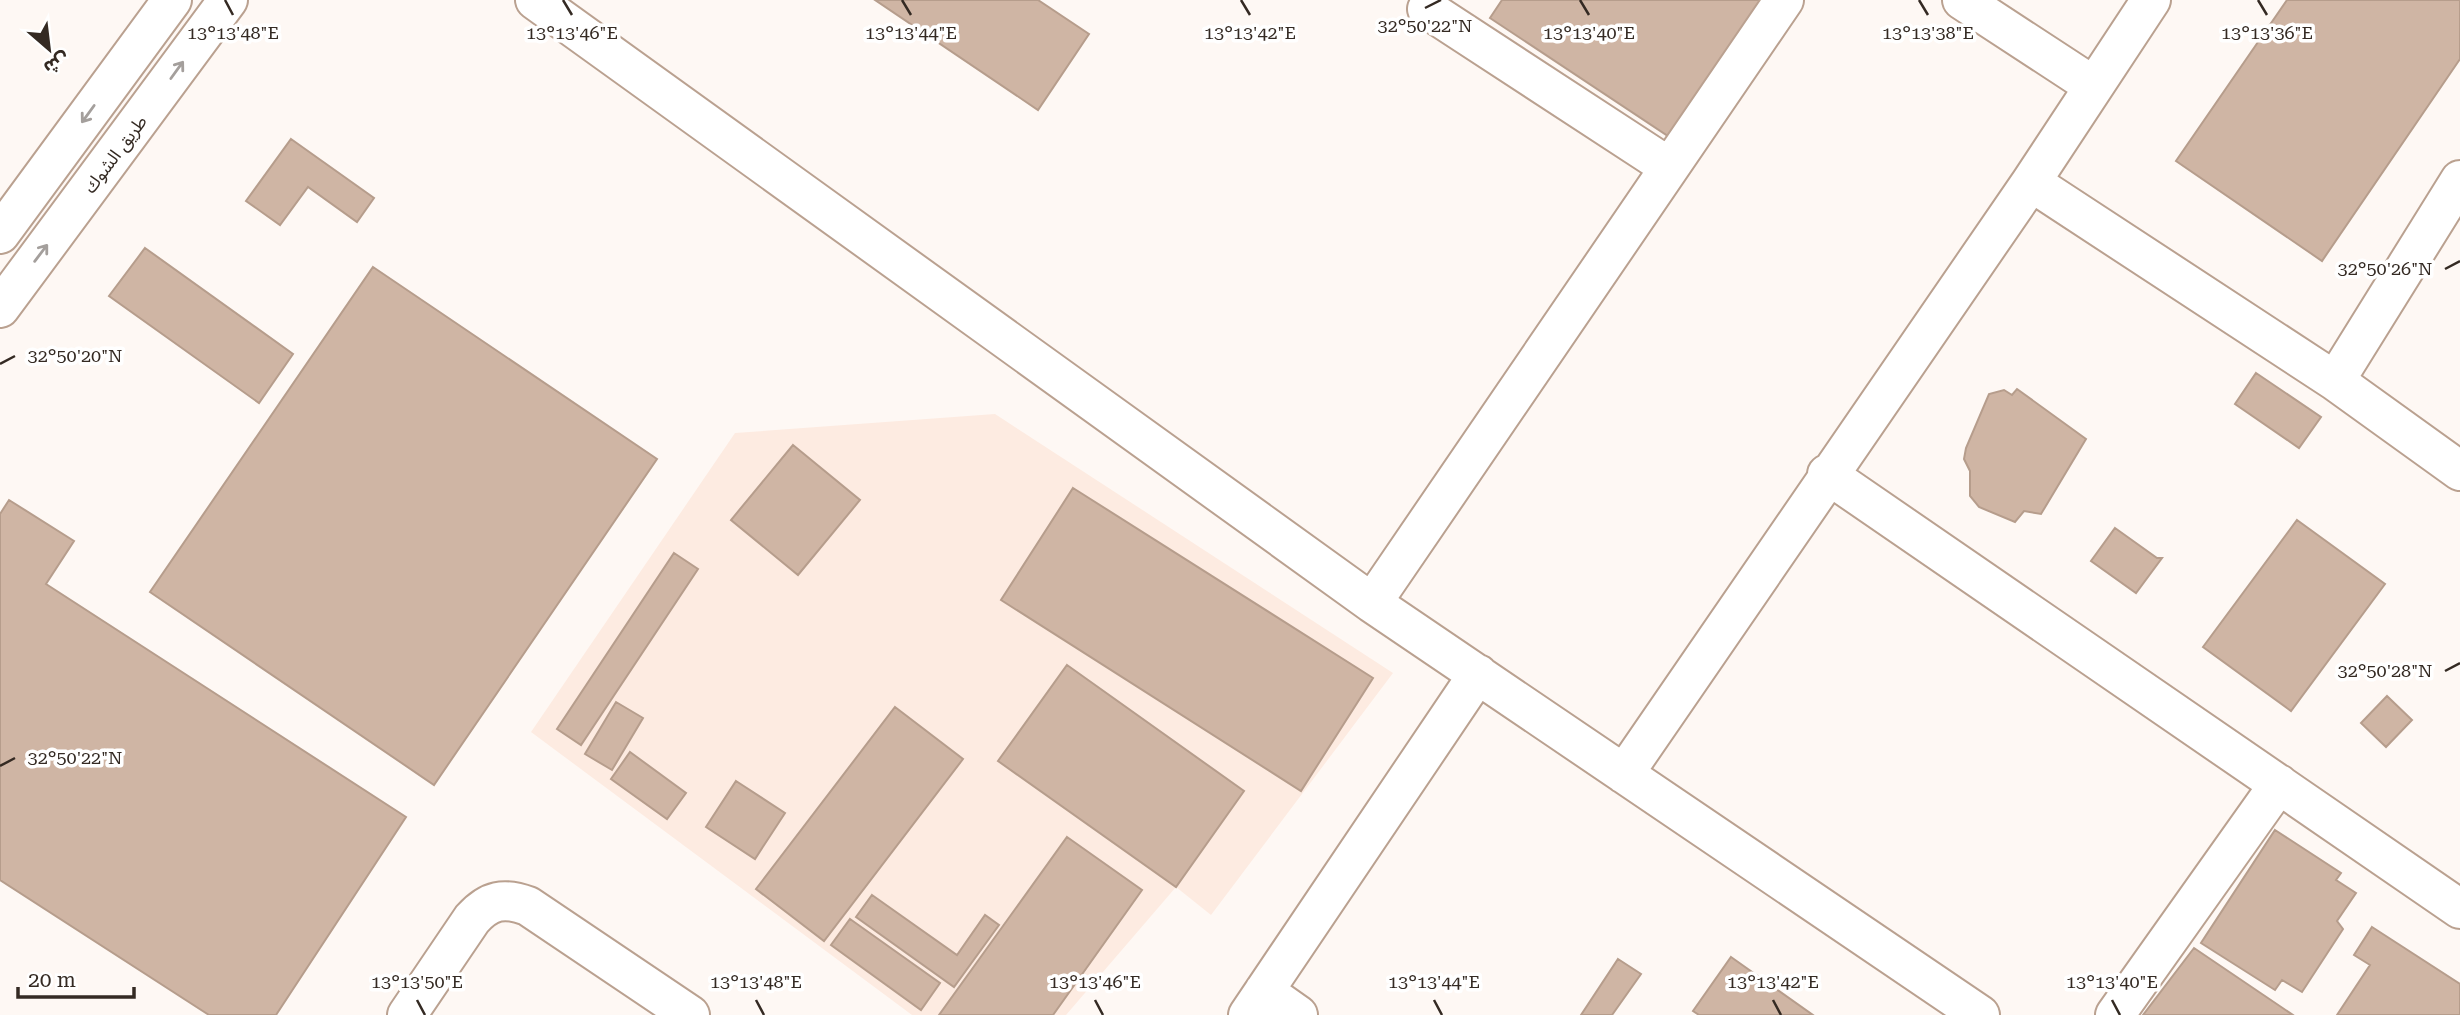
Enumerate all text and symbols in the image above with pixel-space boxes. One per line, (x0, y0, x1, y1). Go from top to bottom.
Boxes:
north arrow (14, 14, 84, 84)
text: 32°50'22"N (1378, 15, 1472, 36)
text: 13°13'48"E (187, 22, 279, 43)
text: 13°13'46"E (526, 22, 618, 43)
text: 13°13'44"E (865, 22, 957, 43)
text: 13°13'42"E (1204, 22, 1296, 43)
text: 13°13'40"E (1543, 22, 1635, 43)
text: 13°13'38"E (1882, 22, 1974, 43)
text: 13°13'36"E (2221, 22, 2313, 43)
text: ش (40, 47, 74, 80)
one-way arrow (169, 61, 184, 80)
one-way arrow (81, 104, 95, 123)
street label: طريق الشوك (79, 111, 152, 198)
one-way arrow (34, 244, 48, 263)
text: 32°50'26"N (2338, 258, 2432, 279)
text: 32°50'20"N (28, 345, 122, 366)
text: 32°50'28"N (2338, 660, 2432, 681)
text: 32°50'22"N (28, 747, 122, 768)
scale bar (18, 956, 133, 1000)
text: 20 m (28, 968, 76, 992)
text: 13°13'50"E (371, 971, 463, 992)
text: 13°13'48"E (710, 971, 802, 992)
text: 13°13'46"E (1049, 971, 1141, 992)
text: 13°13'44"E (1388, 971, 1480, 992)
text: 13°13'42"E (1727, 971, 1819, 992)
text: 13°13'40"E (2066, 971, 2158, 992)

